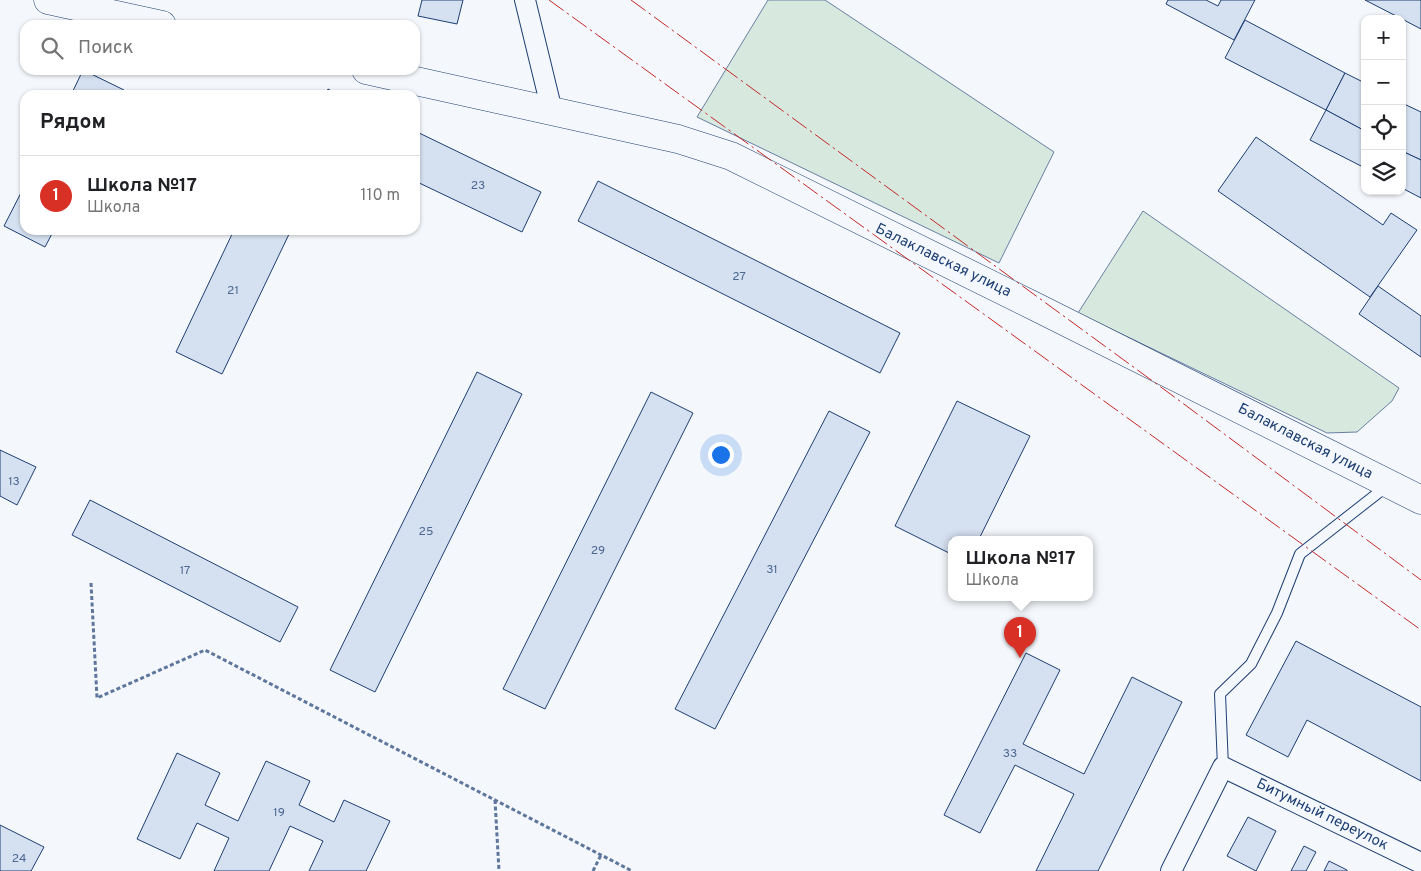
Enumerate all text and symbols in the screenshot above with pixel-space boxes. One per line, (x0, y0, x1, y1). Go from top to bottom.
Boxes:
map controls (1361, 15, 1406, 195)
button: + (1361, 15, 1406, 60)
search box (20, 20, 420, 75)
icon: search (38, 34, 66, 62)
text: Поиск (78, 36, 134, 60)
button: − (1361, 60, 1406, 105)
button: locate (1361, 105, 1406, 150)
text: Рядом (40, 109, 106, 136)
button: layers (1361, 150, 1406, 195)
text: Школа №17 (87, 174, 197, 198)
house number: 23 (471, 178, 485, 194)
text: 1 (53, 186, 59, 206)
text: 110 m (360, 186, 400, 206)
text: Школа (87, 198, 140, 218)
street label: Балаклавская улица (872, 220, 1014, 302)
house number: 27 (732, 269, 746, 285)
house number: 21 (227, 283, 239, 299)
street label: Балаклавская улица (1234, 400, 1376, 484)
your location (708, 442, 734, 468)
house number: 13 (8, 474, 20, 490)
house number: 25 (419, 524, 433, 540)
popup (948, 536, 1093, 601)
house number: 29 (591, 543, 605, 559)
text: Школа №17 (966, 547, 1075, 571)
house number: 31 (766, 562, 778, 578)
house number: 17 (180, 563, 190, 579)
text: Школа (966, 571, 1019, 591)
pin: 1 (1004, 617, 1036, 658)
house number: 33 (1003, 746, 1017, 762)
street label: Битумный переулок (1253, 775, 1391, 855)
house number: 19 (273, 805, 285, 821)
house number: 24 (12, 851, 26, 867)

